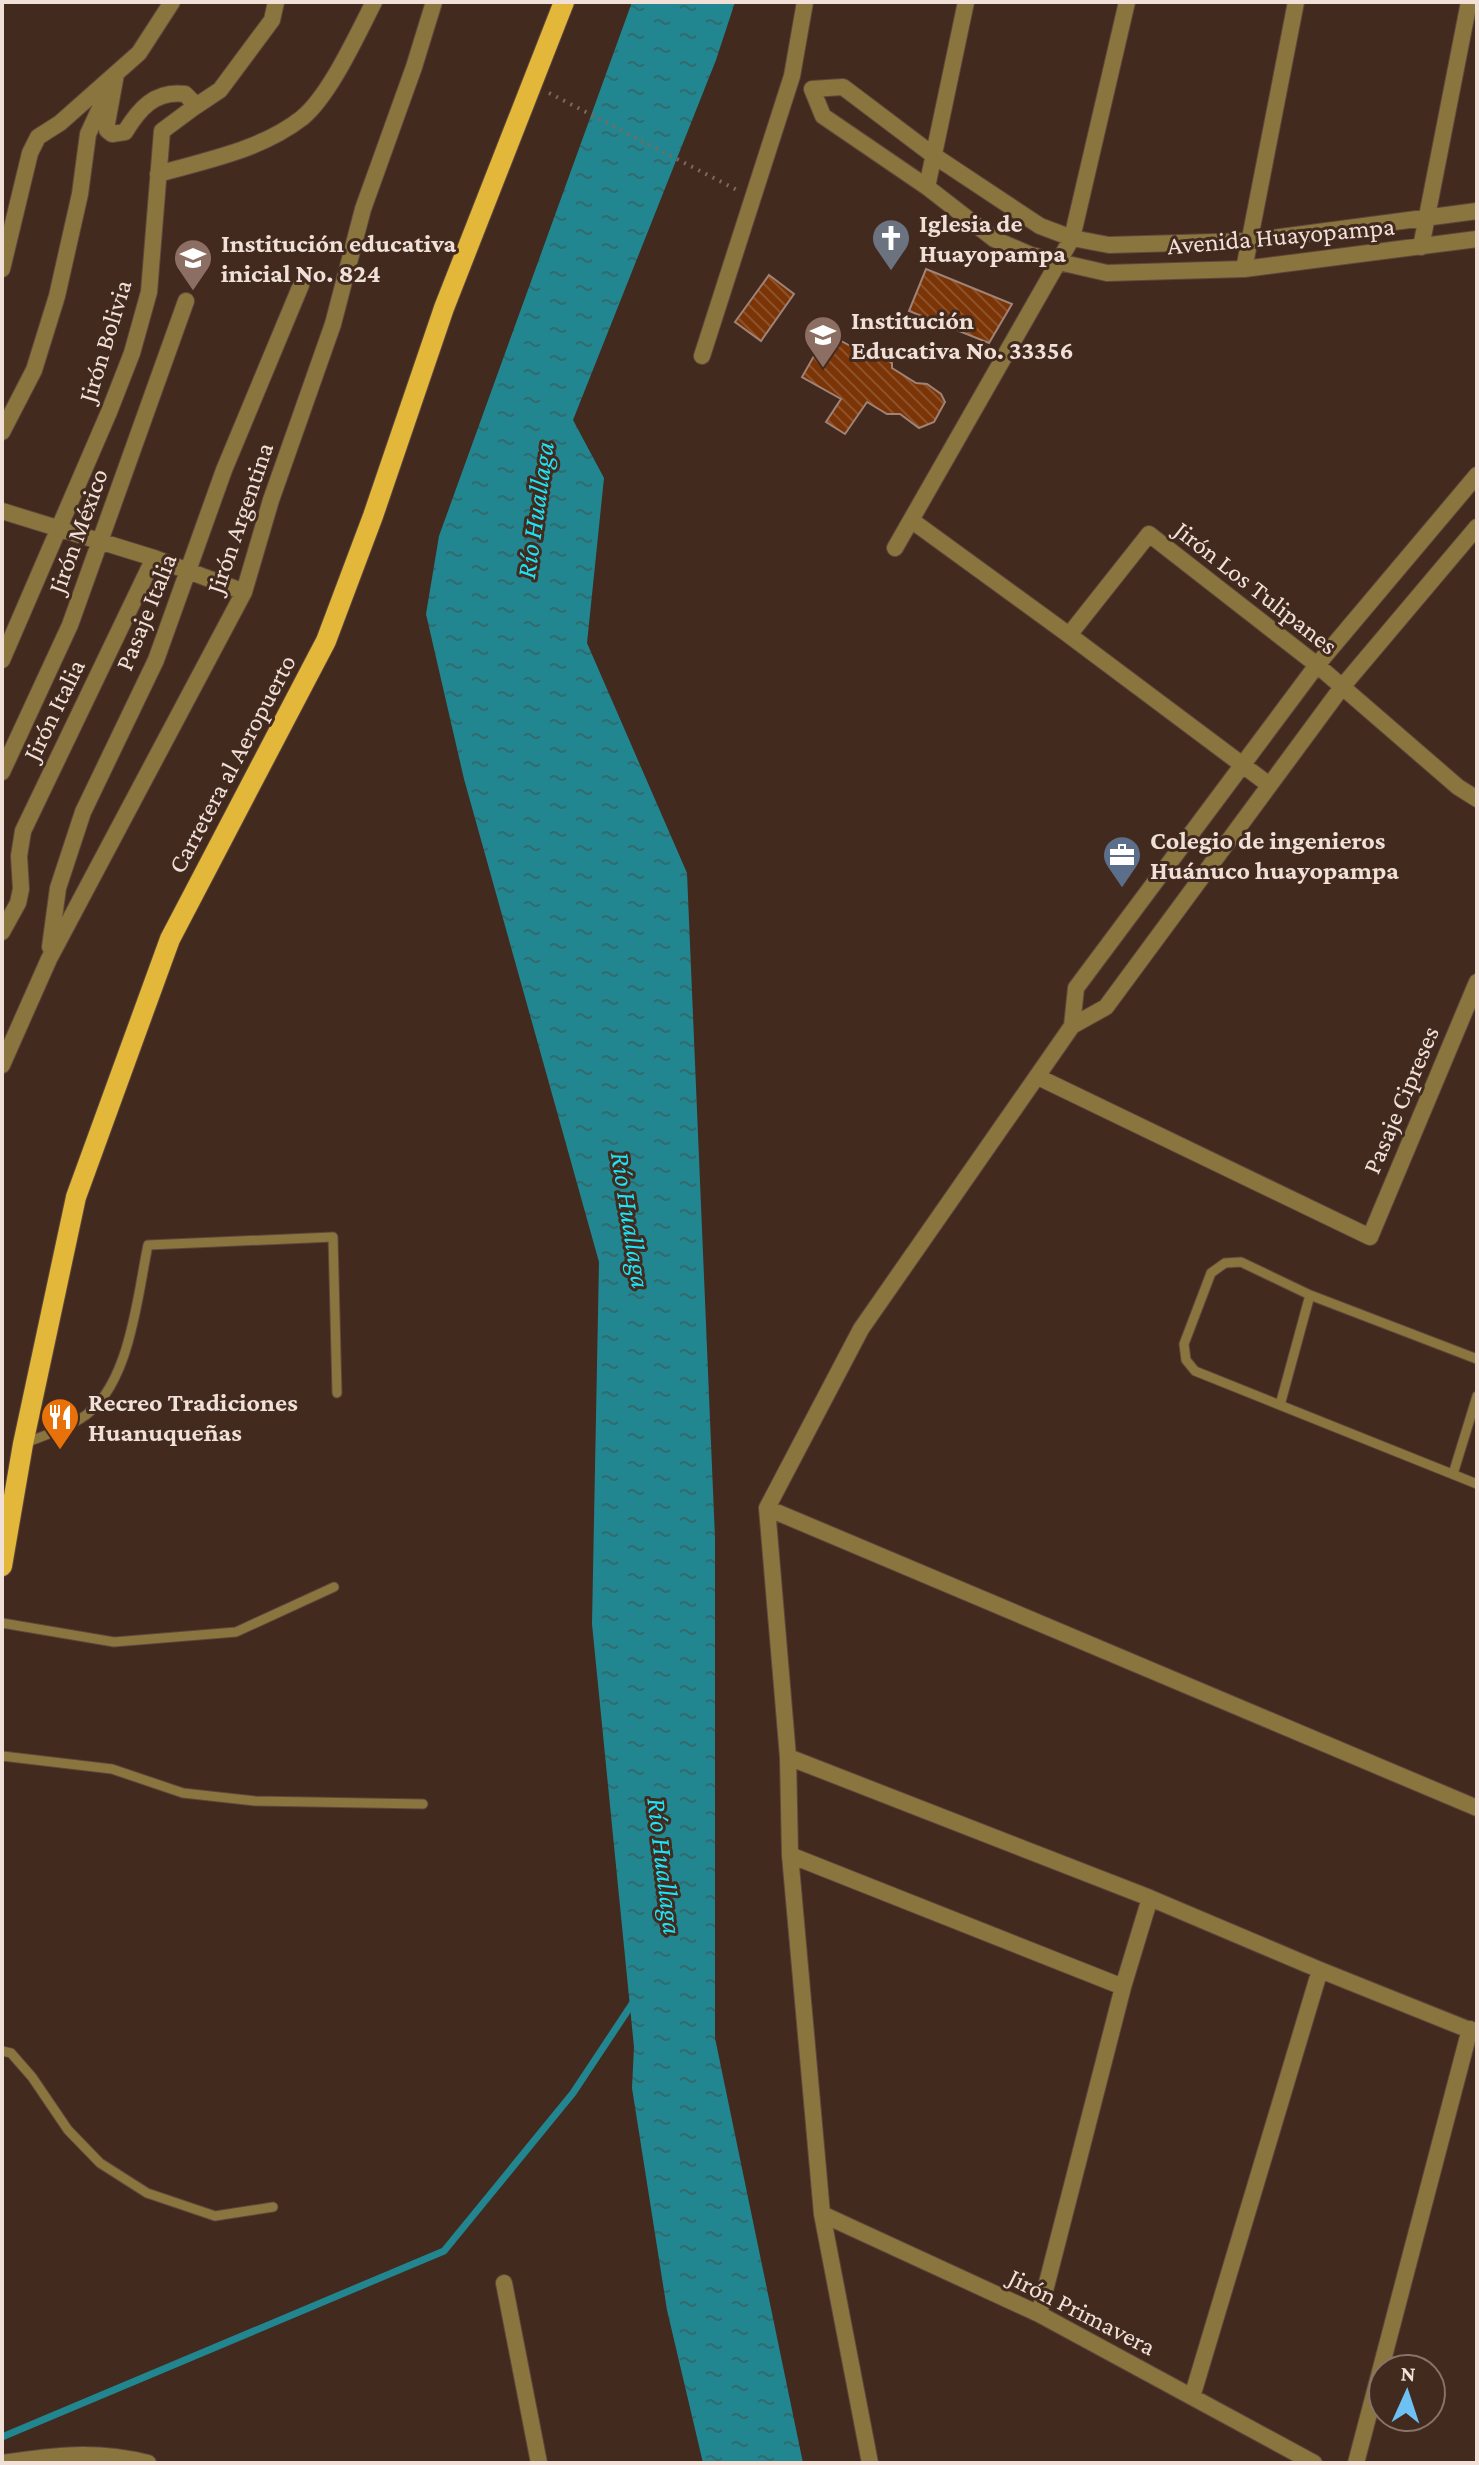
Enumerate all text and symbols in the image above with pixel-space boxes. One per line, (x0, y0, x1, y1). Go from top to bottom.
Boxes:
place label: Iglesia de Huayopampa (919, 209, 1066, 268)
street label: Avenida Huayopampa (1166, 212, 1396, 260)
church icon: Iglesia de Huayopampa (870, 217, 912, 272)
place label: Institución educativa inicial No. 824 (221, 229, 457, 288)
school or university icon: Institución educativa inicial No. 824 (172, 237, 214, 292)
street label: Jirón Bolivia (72, 276, 137, 408)
place label: Institución Educativa No. 33356 (851, 306, 1074, 365)
school or university icon: Institución Educativa No. 33356 (802, 314, 844, 369)
street label: Jirón Argentina (200, 439, 279, 599)
water label: Río Huallaga (510, 440, 560, 580)
street label: Jirón México (41, 465, 114, 599)
street label: Jirón Los Tulipanes (1167, 514, 1343, 661)
street label: Pasaje Italia (109, 549, 183, 675)
street label: Carretera al Aeropuerto (162, 650, 302, 878)
street label: Jirón Italia (16, 655, 91, 767)
place label: Colegio de ingenieros Huánuco huayopampa (1150, 826, 1399, 885)
office icon: Colegio de ingenieros Huánuco huayopampa (1101, 834, 1143, 889)
street label: Pasaje Cipreses (1357, 1022, 1445, 1178)
water label: Río Huallaga (605, 1149, 657, 1291)
place label: Recreo Tradiciones Huanuqueñas (88, 1388, 298, 1447)
restaurant icon: Recreo Tradiciones Huanuqueñas (39, 1396, 81, 1451)
water label: Río Huallaga (641, 1796, 689, 1936)
street label: Jirón Primavera (1002, 2262, 1160, 2361)
north arrow (1367, 2353, 1447, 2433)
text: N (1400, 2361, 1416, 2386)

